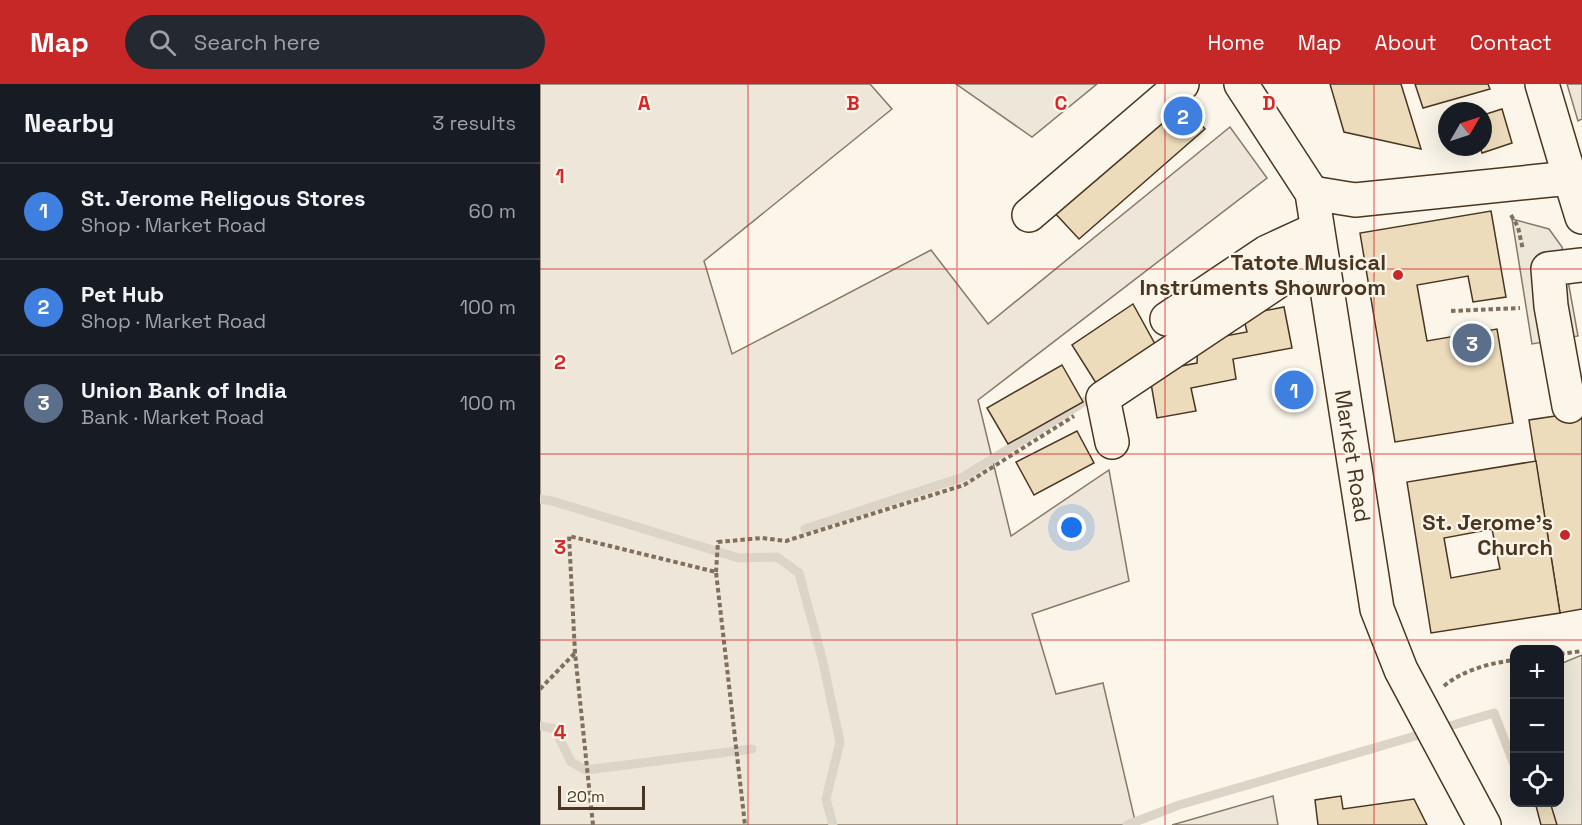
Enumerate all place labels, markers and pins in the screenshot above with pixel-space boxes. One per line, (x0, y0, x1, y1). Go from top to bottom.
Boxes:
pin: 2 (1164, 93, 1202, 138)
place label: Tatote Musical Instruments Showroom (1140, 248, 1386, 301)
marker: Tatote Musical Instruments Showroom (1391, 268, 1405, 282)
pin: 3 (1452, 320, 1492, 366)
pin: 1 (1274, 368, 1314, 412)
place label: St. Jerome's Church (1422, 508, 1553, 561)
marker: St. Jerome's Church (1558, 528, 1572, 542)

